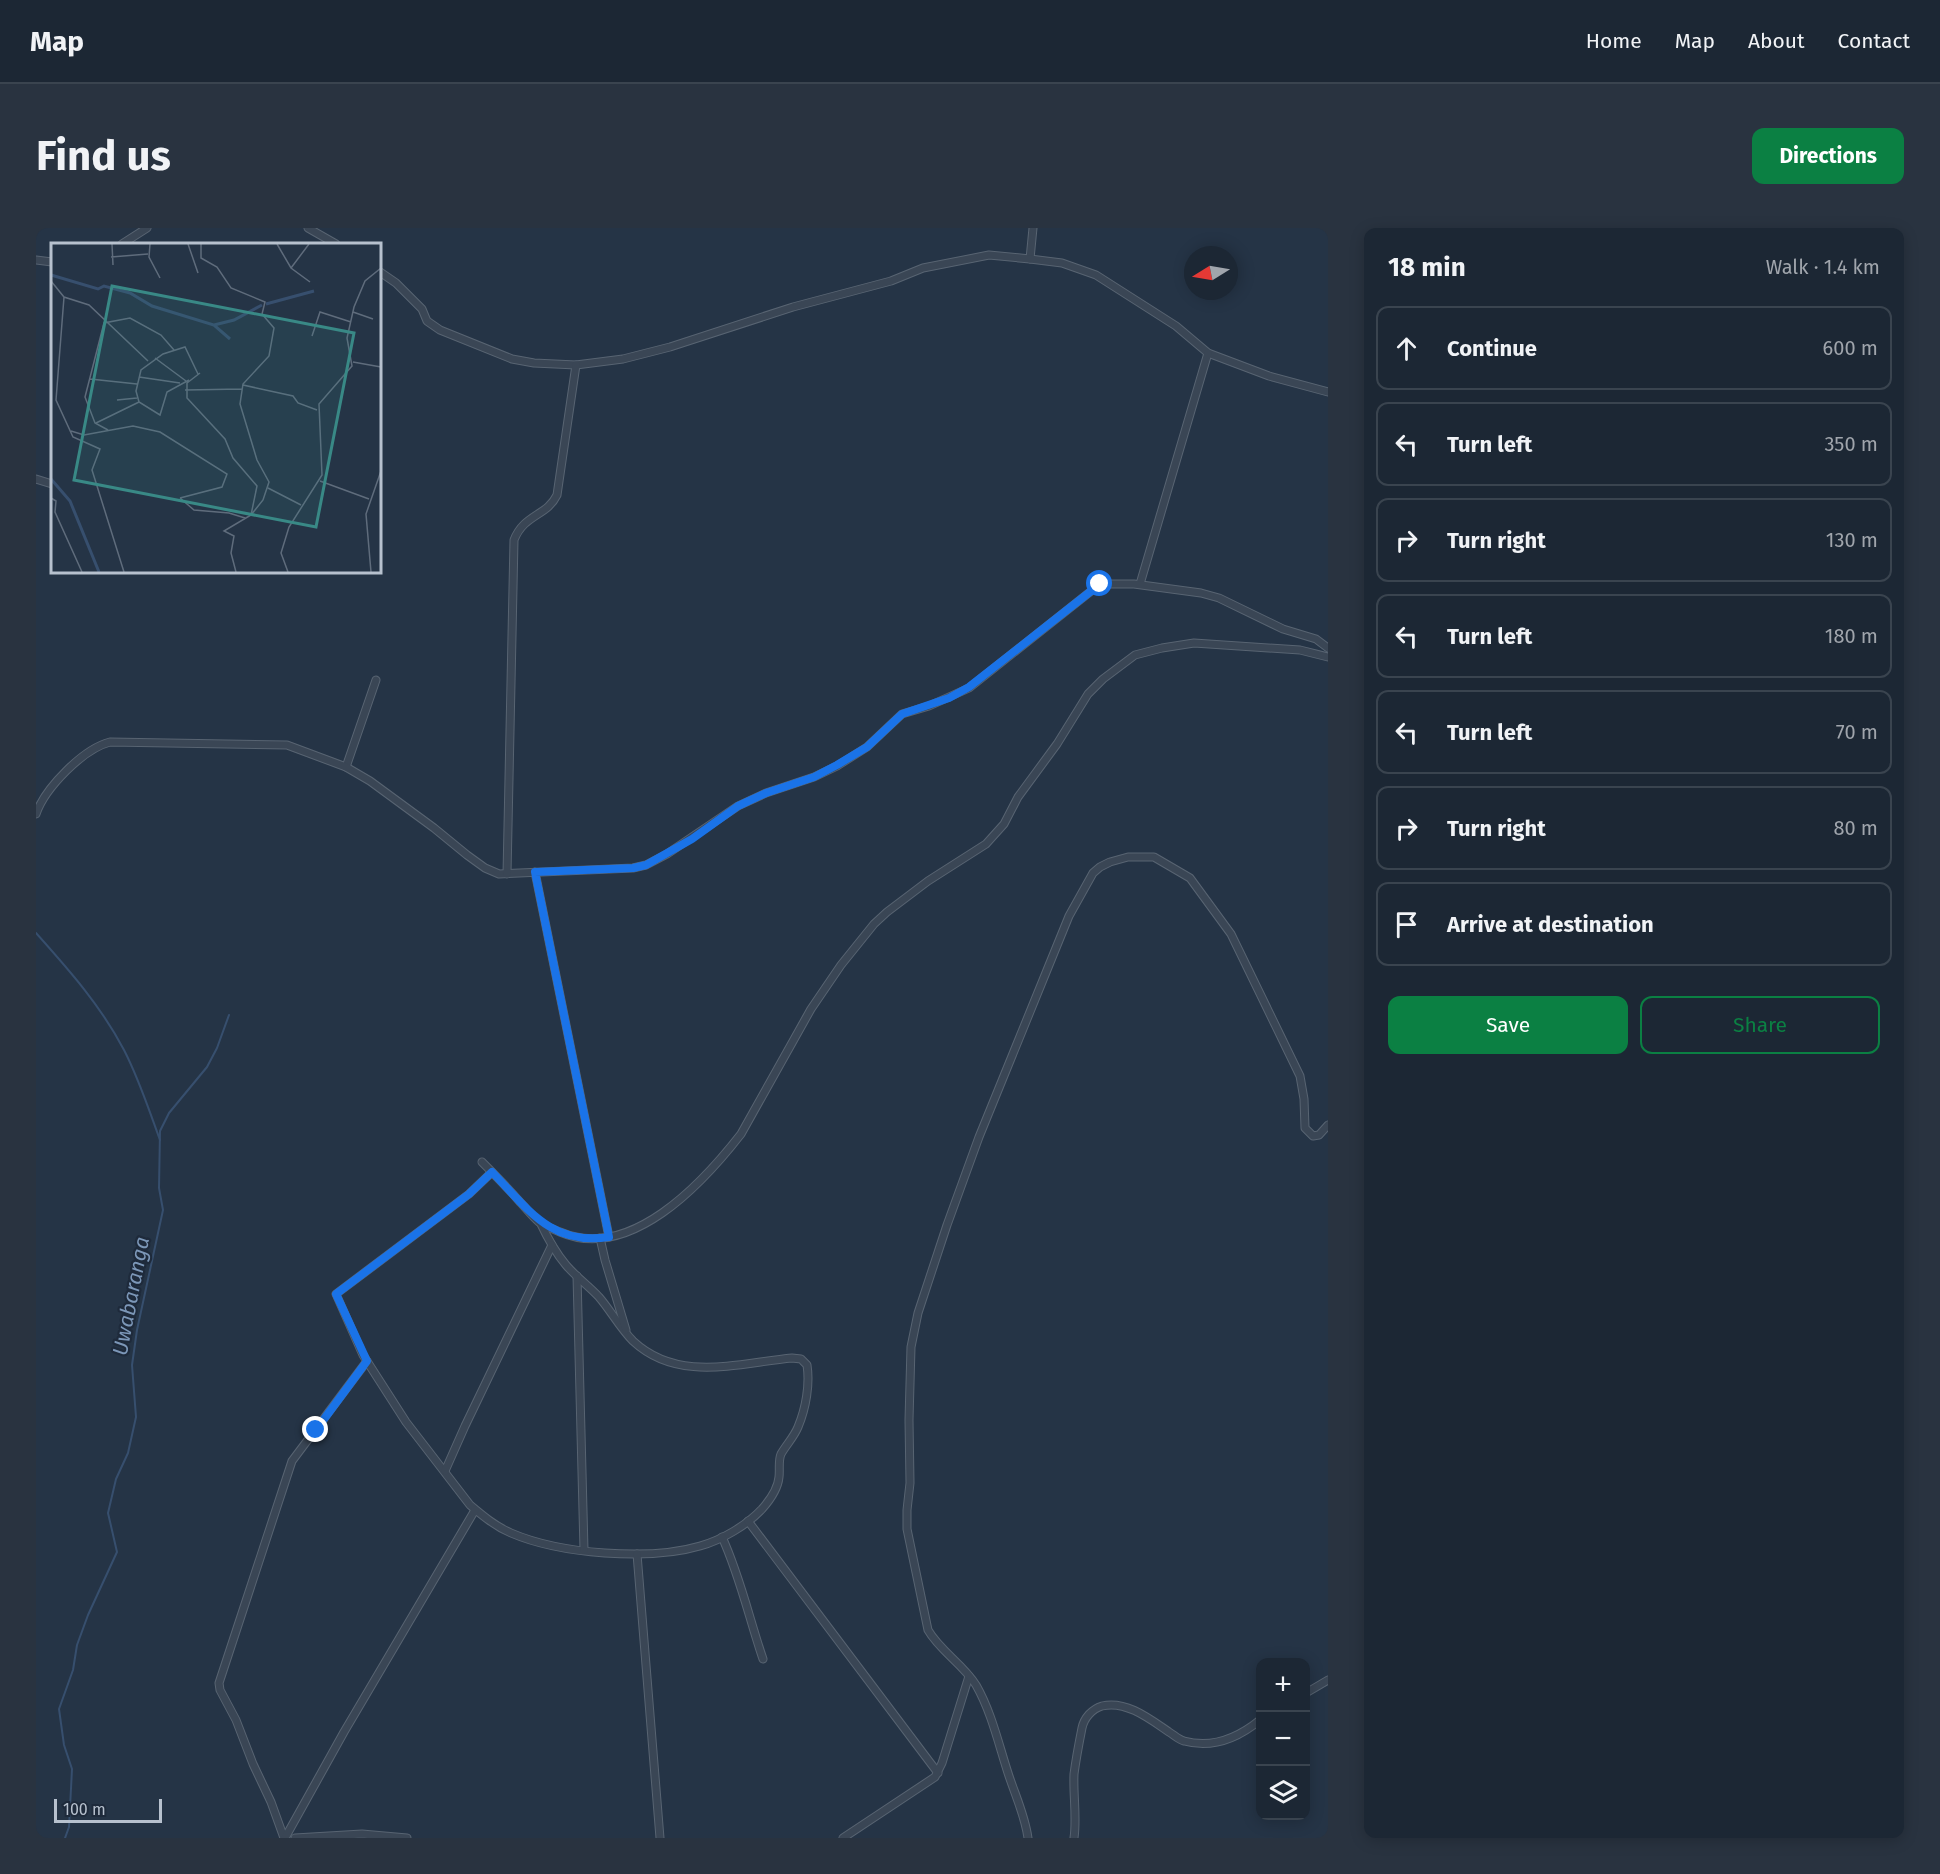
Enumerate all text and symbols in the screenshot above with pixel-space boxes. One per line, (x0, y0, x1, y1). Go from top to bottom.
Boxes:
text: Map (30, 25, 84, 58)
text: Home (1586, 28, 1642, 54)
text: Map (1675, 28, 1715, 54)
text: About (1748, 28, 1805, 54)
text: Contact (1838, 28, 1910, 54)
button: Directions (1752, 128, 1904, 184)
text: Find us (36, 131, 171, 181)
inset map (51, 243, 381, 573)
north arrow (1184, 246, 1238, 300)
text: 18 min (1388, 252, 1466, 283)
text: Walk · 1.4 km (1766, 255, 1880, 279)
icon: ahead (1390, 332, 1423, 365)
text: Continue (1447, 335, 1537, 362)
text: 600 m (1823, 336, 1878, 360)
icon: left (1390, 428, 1423, 461)
text: Turn left (1447, 431, 1532, 458)
text: 350 m (1824, 432, 1878, 456)
icon: right (1390, 524, 1423, 557)
text: Turn right (1447, 527, 1546, 554)
text: 130 m (1826, 528, 1878, 552)
route start (1086, 570, 1112, 596)
icon: left (1390, 620, 1423, 653)
text: Turn left (1447, 623, 1532, 650)
text: 180 m (1825, 624, 1878, 648)
icon: left (1390, 716, 1423, 749)
text: Turn left (1447, 719, 1532, 746)
text: 70 m (1836, 720, 1878, 744)
icon: right (1390, 812, 1423, 845)
text: Turn right (1447, 815, 1546, 842)
text: 80 m (1833, 816, 1878, 840)
icon: arrive (1390, 908, 1423, 941)
text: Arrive at destination (1447, 911, 1654, 938)
button: Save (1388, 996, 1628, 1054)
button: Share (1640, 996, 1880, 1054)
water label: Uwabaranga (107, 1234, 155, 1358)
route end (302, 1416, 328, 1442)
map controls (1256, 1658, 1310, 1820)
button: + (1256, 1658, 1310, 1712)
button: − (1256, 1712, 1310, 1766)
button: layers (1256, 1766, 1310, 1820)
scale bar (54, 1796, 162, 1824)
text: 100 m (63, 1800, 106, 1819)

